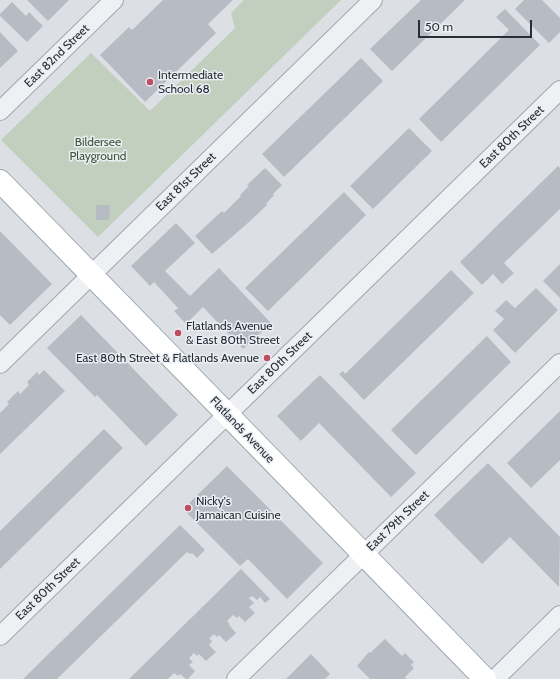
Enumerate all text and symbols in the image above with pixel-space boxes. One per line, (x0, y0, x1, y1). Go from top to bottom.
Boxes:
scale bar (420, 12, 534, 38)
text: 50 m (425, 19, 453, 34)
street label: East 82nd Street (22, 21, 92, 91)
place label: Intermediate School 68 (158, 68, 223, 96)
marker: Intermediate School 68 (145, 77, 155, 87)
street label: East 80th Street (477, 103, 547, 171)
park label: Bildersee Playground (69, 135, 127, 163)
street label: East 81st Street (153, 150, 219, 214)
place label: Flatlands Avenue & East 80th Street (186, 319, 280, 347)
marker: Flatlands Avenue & East 80th Street (173, 328, 183, 338)
street label: East 80th Street (245, 329, 315, 397)
place label: East 80th Street & Flatlands Avenue (76, 351, 259, 365)
marker: East 80th Street & Flatlands Avenue (262, 353, 272, 363)
street label: Flatlands Avenue (207, 394, 277, 466)
street label: East 79th Street (364, 488, 432, 554)
place label: Nicky's Jamaican Cuisine (196, 494, 281, 522)
marker: Nicky's Jamaican Cuisine (183, 503, 193, 513)
street label: East 80th Street (13, 555, 83, 623)

